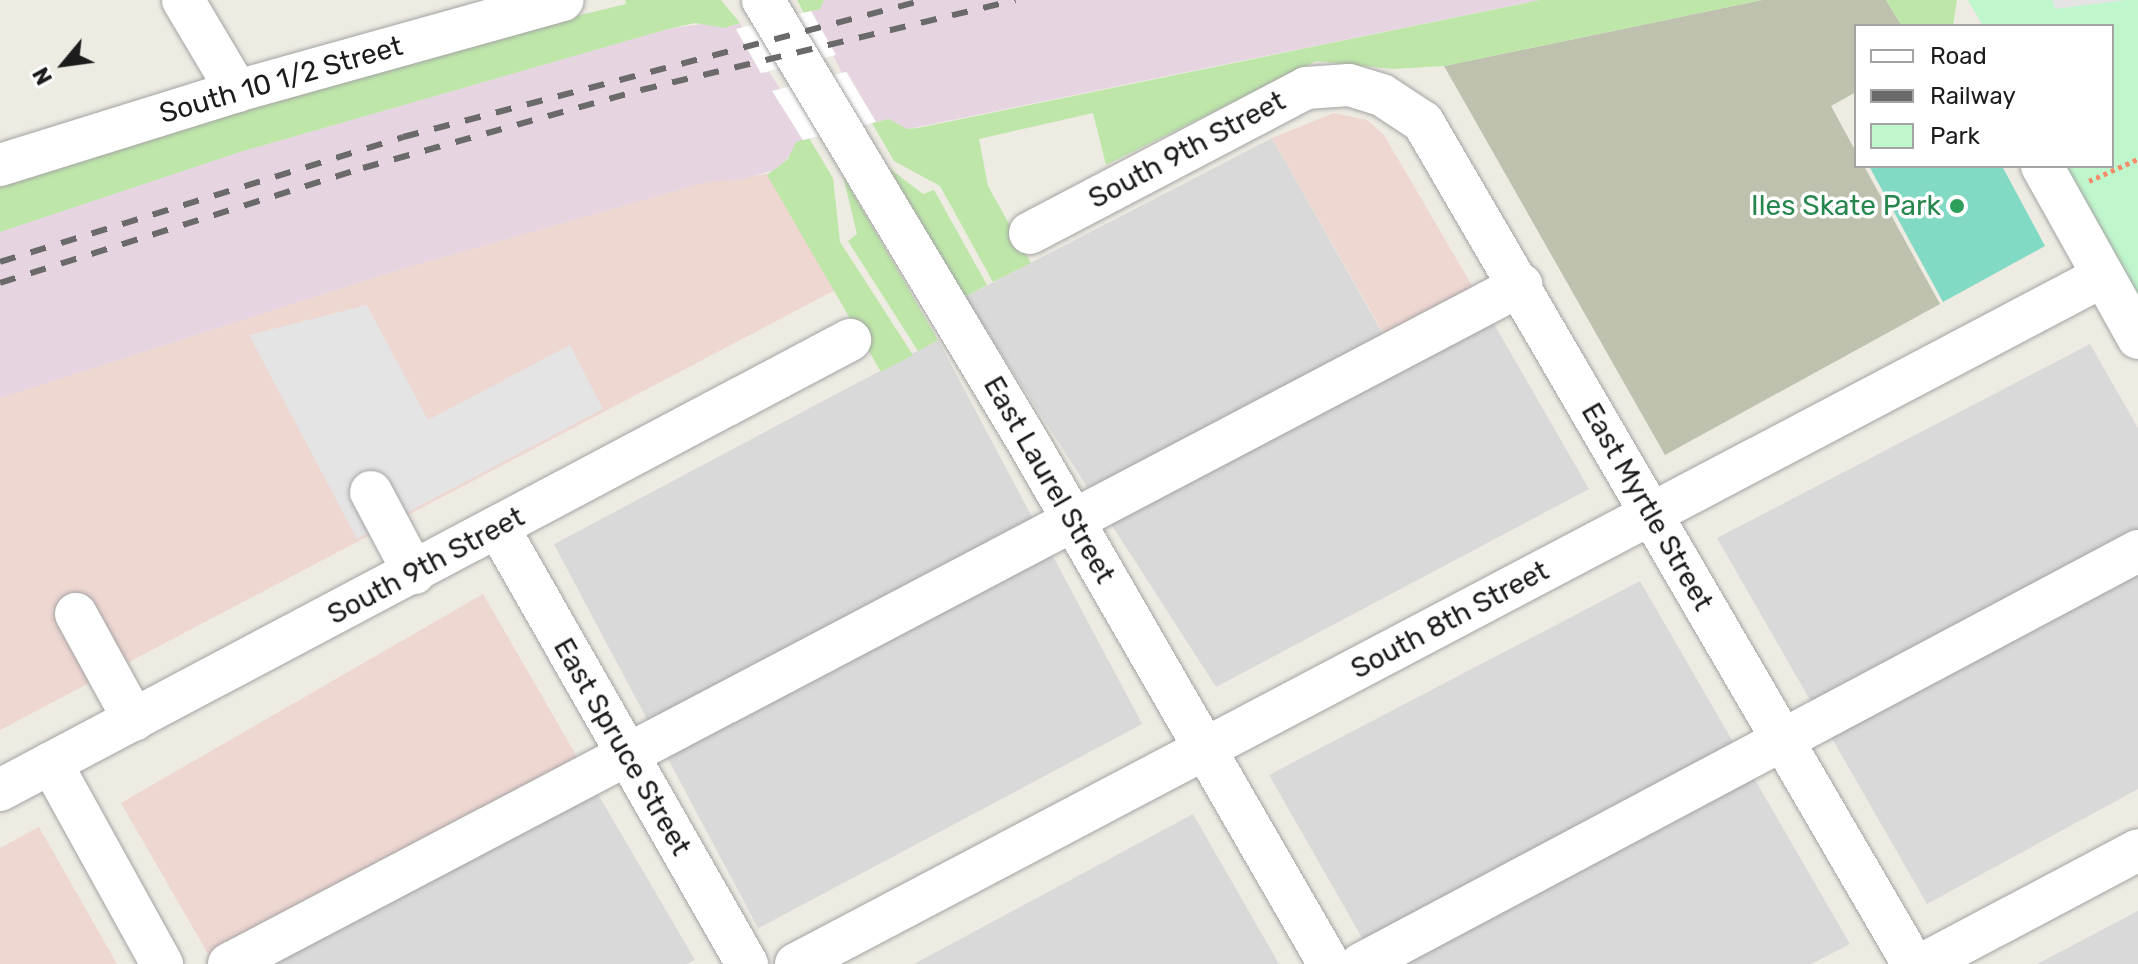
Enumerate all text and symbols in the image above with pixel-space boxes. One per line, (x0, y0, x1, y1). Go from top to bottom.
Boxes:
north arrow (24, 24, 104, 104)
legend (1854, 24, 2114, 168)
street label: South 10 1/2 Street (156, 29, 406, 131)
text: Road (1930, 42, 1987, 70)
text: N (27, 62, 58, 89)
text: Railway (1930, 82, 2016, 110)
street label: South 9th Street (1083, 84, 1291, 216)
text: Park (1930, 122, 1980, 150)
place label: Iles Skate Park (1751, 189, 1941, 223)
marker: Iles Skate Park (1948, 197, 1966, 215)
street label: East Laurel Street (976, 371, 1122, 589)
street label: East Myrtle Street (1574, 397, 1720, 617)
street label: South 9th Street (322, 500, 530, 632)
street label: South 8th Street (1346, 554, 1554, 686)
street label: East Spruce Street (546, 632, 698, 862)

